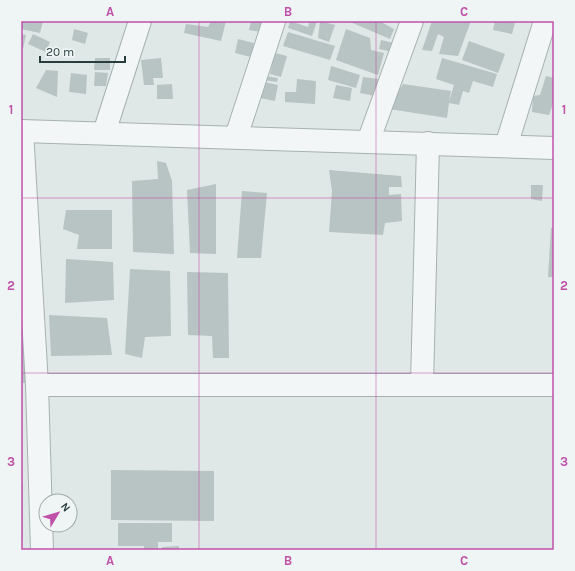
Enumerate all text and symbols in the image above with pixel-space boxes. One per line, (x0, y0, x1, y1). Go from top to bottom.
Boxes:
text: A (106, 4, 114, 19)
text: B (284, 4, 292, 19)
text: C (460, 4, 468, 19)
scale bar (40, 38, 125, 64)
text: 20 m (46, 45, 74, 59)
text: 1 (9, 102, 13, 117)
text: 1 (562, 102, 566, 117)
text: 2 (7, 278, 15, 293)
text: 2 (560, 278, 568, 293)
text: 3 (7, 454, 15, 469)
text: 3 (560, 454, 568, 469)
north arrow (38, 493, 78, 533)
text: N (58, 500, 73, 514)
text: A (106, 553, 114, 568)
text: B (284, 553, 292, 568)
text: C (460, 553, 468, 568)

